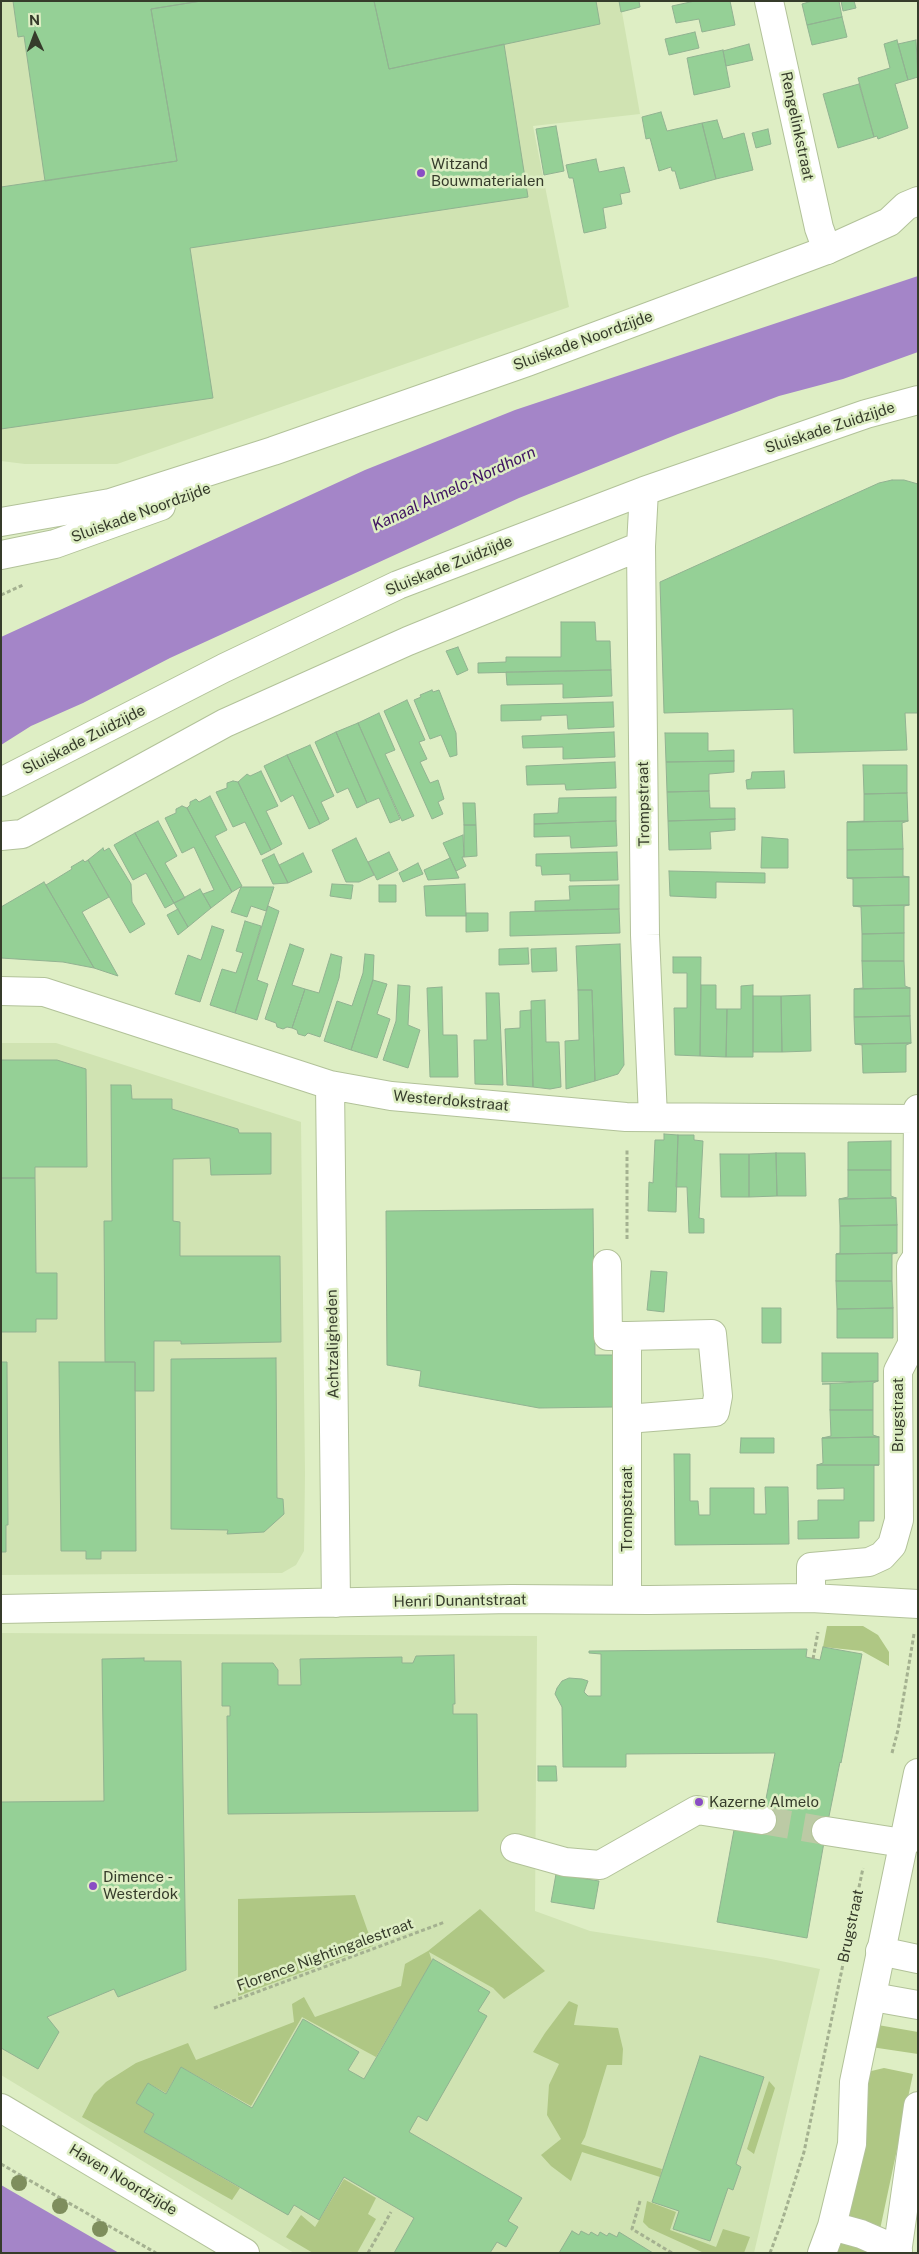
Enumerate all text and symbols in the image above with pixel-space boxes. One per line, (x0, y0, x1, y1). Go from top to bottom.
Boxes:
north arrow (10, 10, 60, 60)
text: N (29, 12, 40, 28)
street label: Rengelinkstraat (777, 70, 817, 182)
place label: Witzand Bouwmaterialen (431, 155, 544, 190)
marker: Witzand Bouwmaterialen (415, 167, 427, 179)
street label: Sluiskade Noordzijde (511, 307, 655, 375)
street label: Sluiskade Zuidzijde (763, 399, 897, 457)
water label: Kanaal Almelo-Nordhorn (369, 443, 539, 535)
street label: Sluiskade Noordzijde (69, 479, 213, 547)
street label: Sluiskade Zuidzijde (383, 532, 515, 600)
street label: Sluiskade Zuidzijde (20, 701, 148, 779)
street label: Trompstraat (634, 761, 654, 847)
street label: Westerdokstraat (392, 1087, 510, 1115)
street label: Achtzaligheden (323, 1289, 343, 1399)
street label: Brugstraat (889, 1378, 907, 1452)
street label: Trompstraat (618, 1466, 636, 1552)
street label: Henri Dunantstraat (393, 1591, 527, 1611)
place label: Kazerne Almelo (709, 1793, 819, 1811)
marker: Kazerne Almelo (693, 1796, 705, 1808)
place label: Dimence - Westerdok (103, 1868, 178, 1903)
marker: Dimence - Westerdok (87, 1880, 99, 1892)
street label: Brugstraat (834, 1888, 868, 1964)
street label: Florence Nightingalestraat (234, 1915, 416, 1995)
street label: Haven Noordzijde (66, 2141, 180, 2219)

